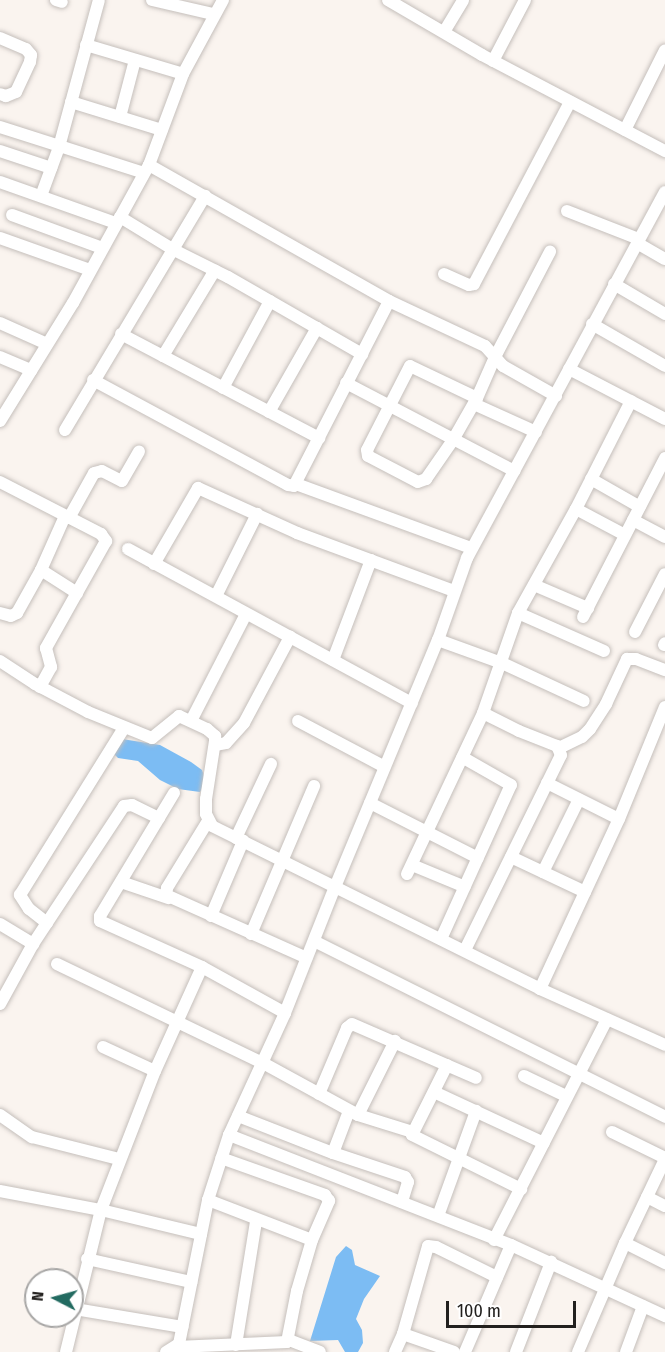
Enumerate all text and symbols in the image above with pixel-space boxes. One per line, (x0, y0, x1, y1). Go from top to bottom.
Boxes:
north arrow (24, 1268, 84, 1328)
scale bar (449, 1289, 580, 1327)
text: N (28, 1291, 48, 1302)
text: 100 m (457, 1300, 501, 1322)

